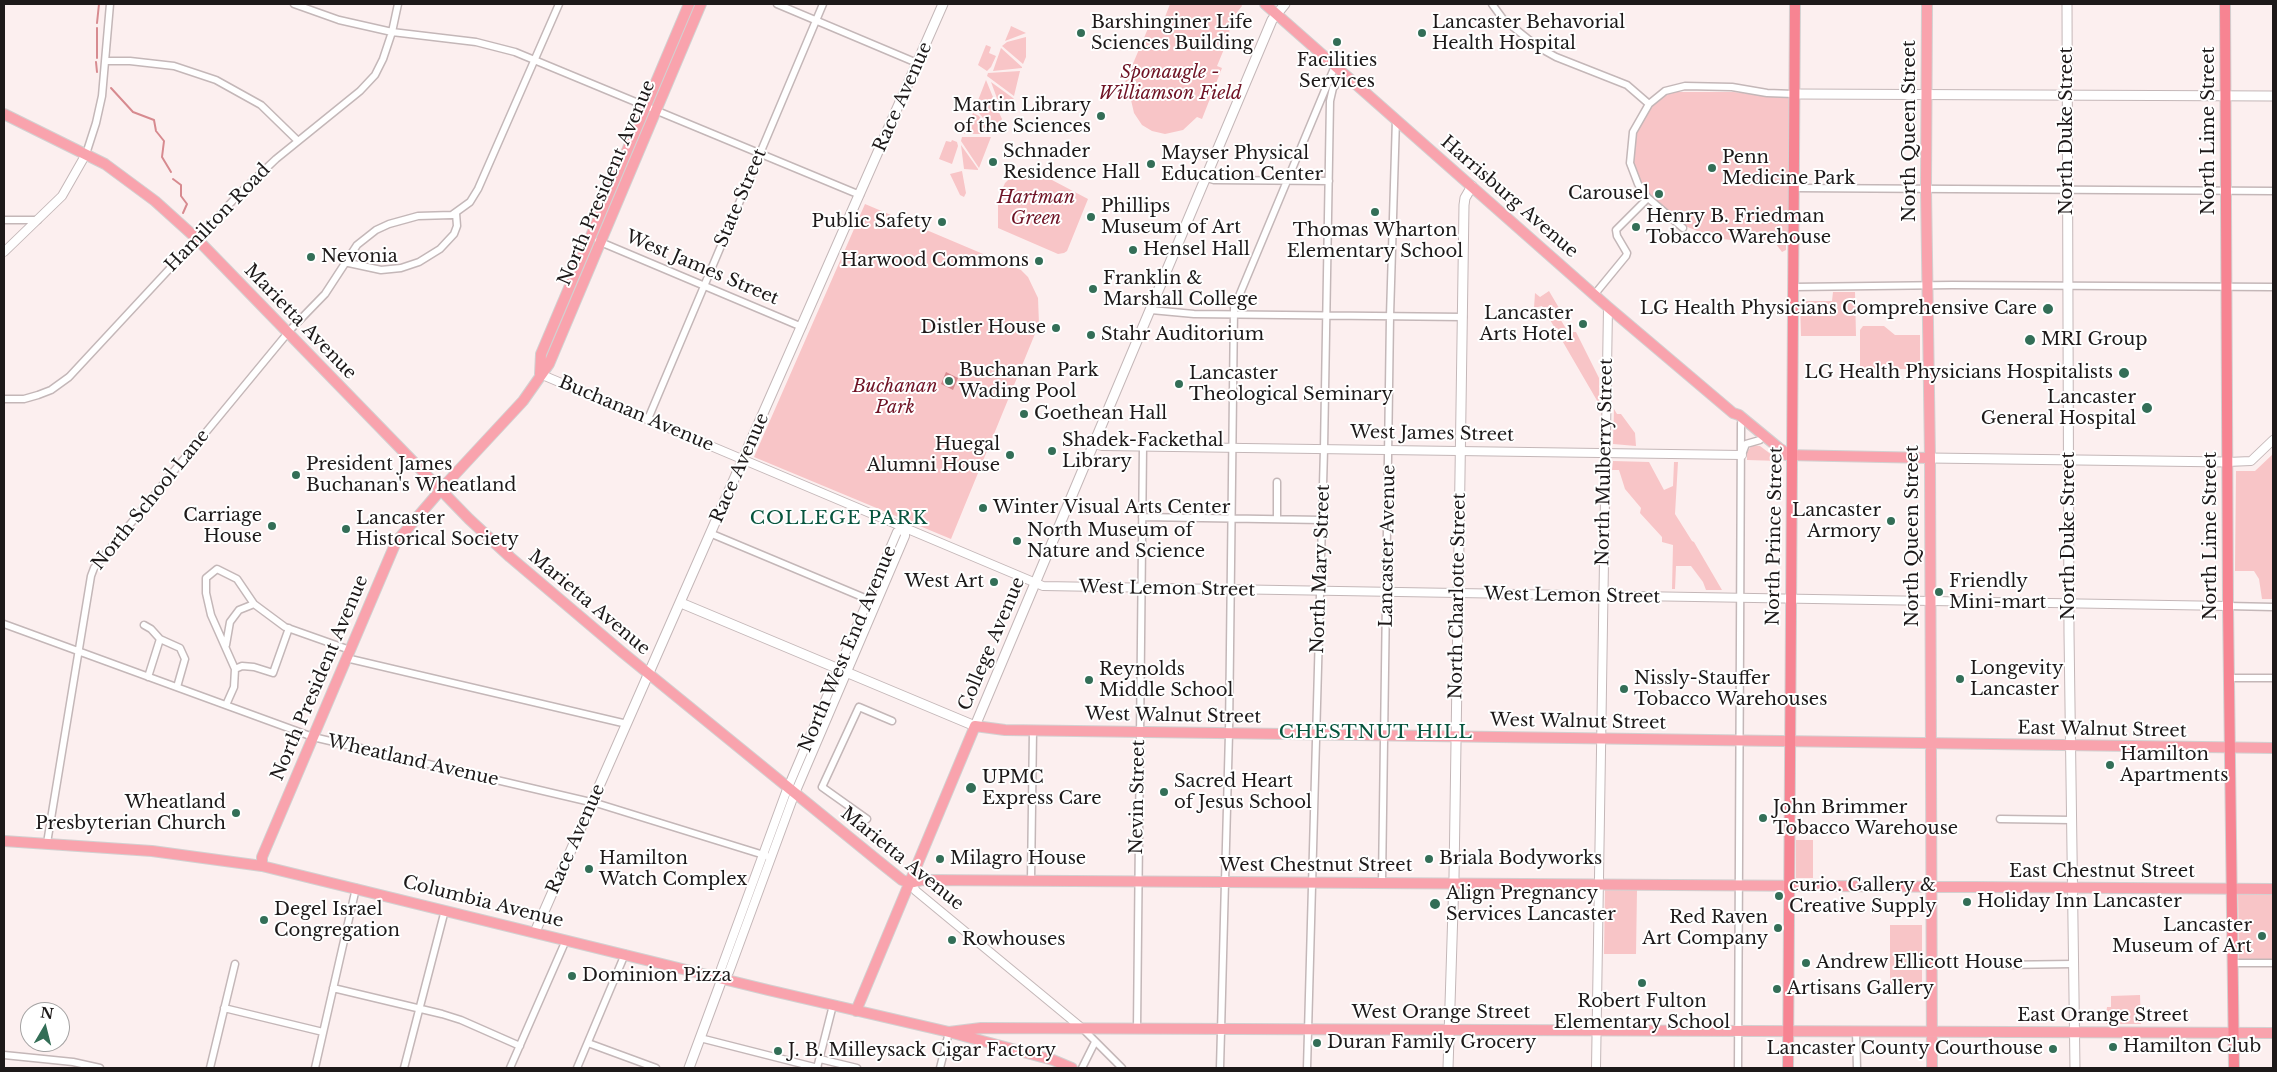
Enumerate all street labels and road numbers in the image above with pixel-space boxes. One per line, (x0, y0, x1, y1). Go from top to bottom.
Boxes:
street label: Race Avenue (869, 39, 937, 155)
street label: North Queen Street (1899, 40, 1921, 222)
street label: North Duke Street (2056, 47, 2078, 215)
street label: North Lime Street (2198, 47, 2220, 215)
street label: North President Avenue (554, 77, 660, 289)
street label: Harrisburg Avenue (1436, 131, 1582, 263)
street label: State Street (711, 146, 771, 250)
street label: Hamilton Road (161, 159, 275, 277)
street label: West James Street (622, 226, 782, 310)
street label: Marietta Avenue (239, 260, 361, 384)
street label: North Mulberry Street (1592, 358, 1618, 566)
street label: Buchanan Avenue (555, 372, 717, 456)
street label: Race Avenue (706, 410, 774, 526)
street label: West James Street (1350, 422, 1514, 446)
street label: North School Lane (88, 425, 214, 575)
street label: North Queen Street (1902, 445, 1924, 627)
street label: North Prince Street (1763, 446, 1787, 626)
street label: North Duke Street (2058, 452, 2080, 620)
street label: North Lime Street (2200, 452, 2222, 620)
street label: Lancaster Avenue (1376, 464, 1400, 628)
street label: North Mary Street (1307, 484, 1335, 654)
street label: North Charlotte Street (1445, 493, 1471, 699)
street label: North West End Avenue (795, 543, 901, 755)
street label: Marietta Avenue (524, 546, 654, 660)
street label: North President Avenue (267, 572, 373, 784)
street label: College Avenue (954, 574, 1030, 714)
street label: West Lemon Street (1079, 577, 1255, 601)
street label: West Lemon Street (1484, 584, 1660, 608)
street label: West Walnut Street (1085, 704, 1261, 728)
street label: West Walnut Street (1490, 710, 1666, 734)
street label: East Walnut Street (2017, 718, 2187, 742)
street label: Wheatland Avenue (325, 731, 501, 791)
street label: Nevin Street (1126, 740, 1150, 854)
street label: Race Avenue (542, 781, 610, 897)
street label: Marietta Avenue (836, 803, 968, 915)
street label: West Chestnut Street (1220, 855, 1412, 877)
street label: East Chestnut Street (2009, 861, 2195, 883)
street label: Columbia Avenue (400, 872, 566, 932)
street label: West Orange Street (1352, 1002, 1530, 1024)
street label: East Orange Street (2017, 1005, 2189, 1027)

